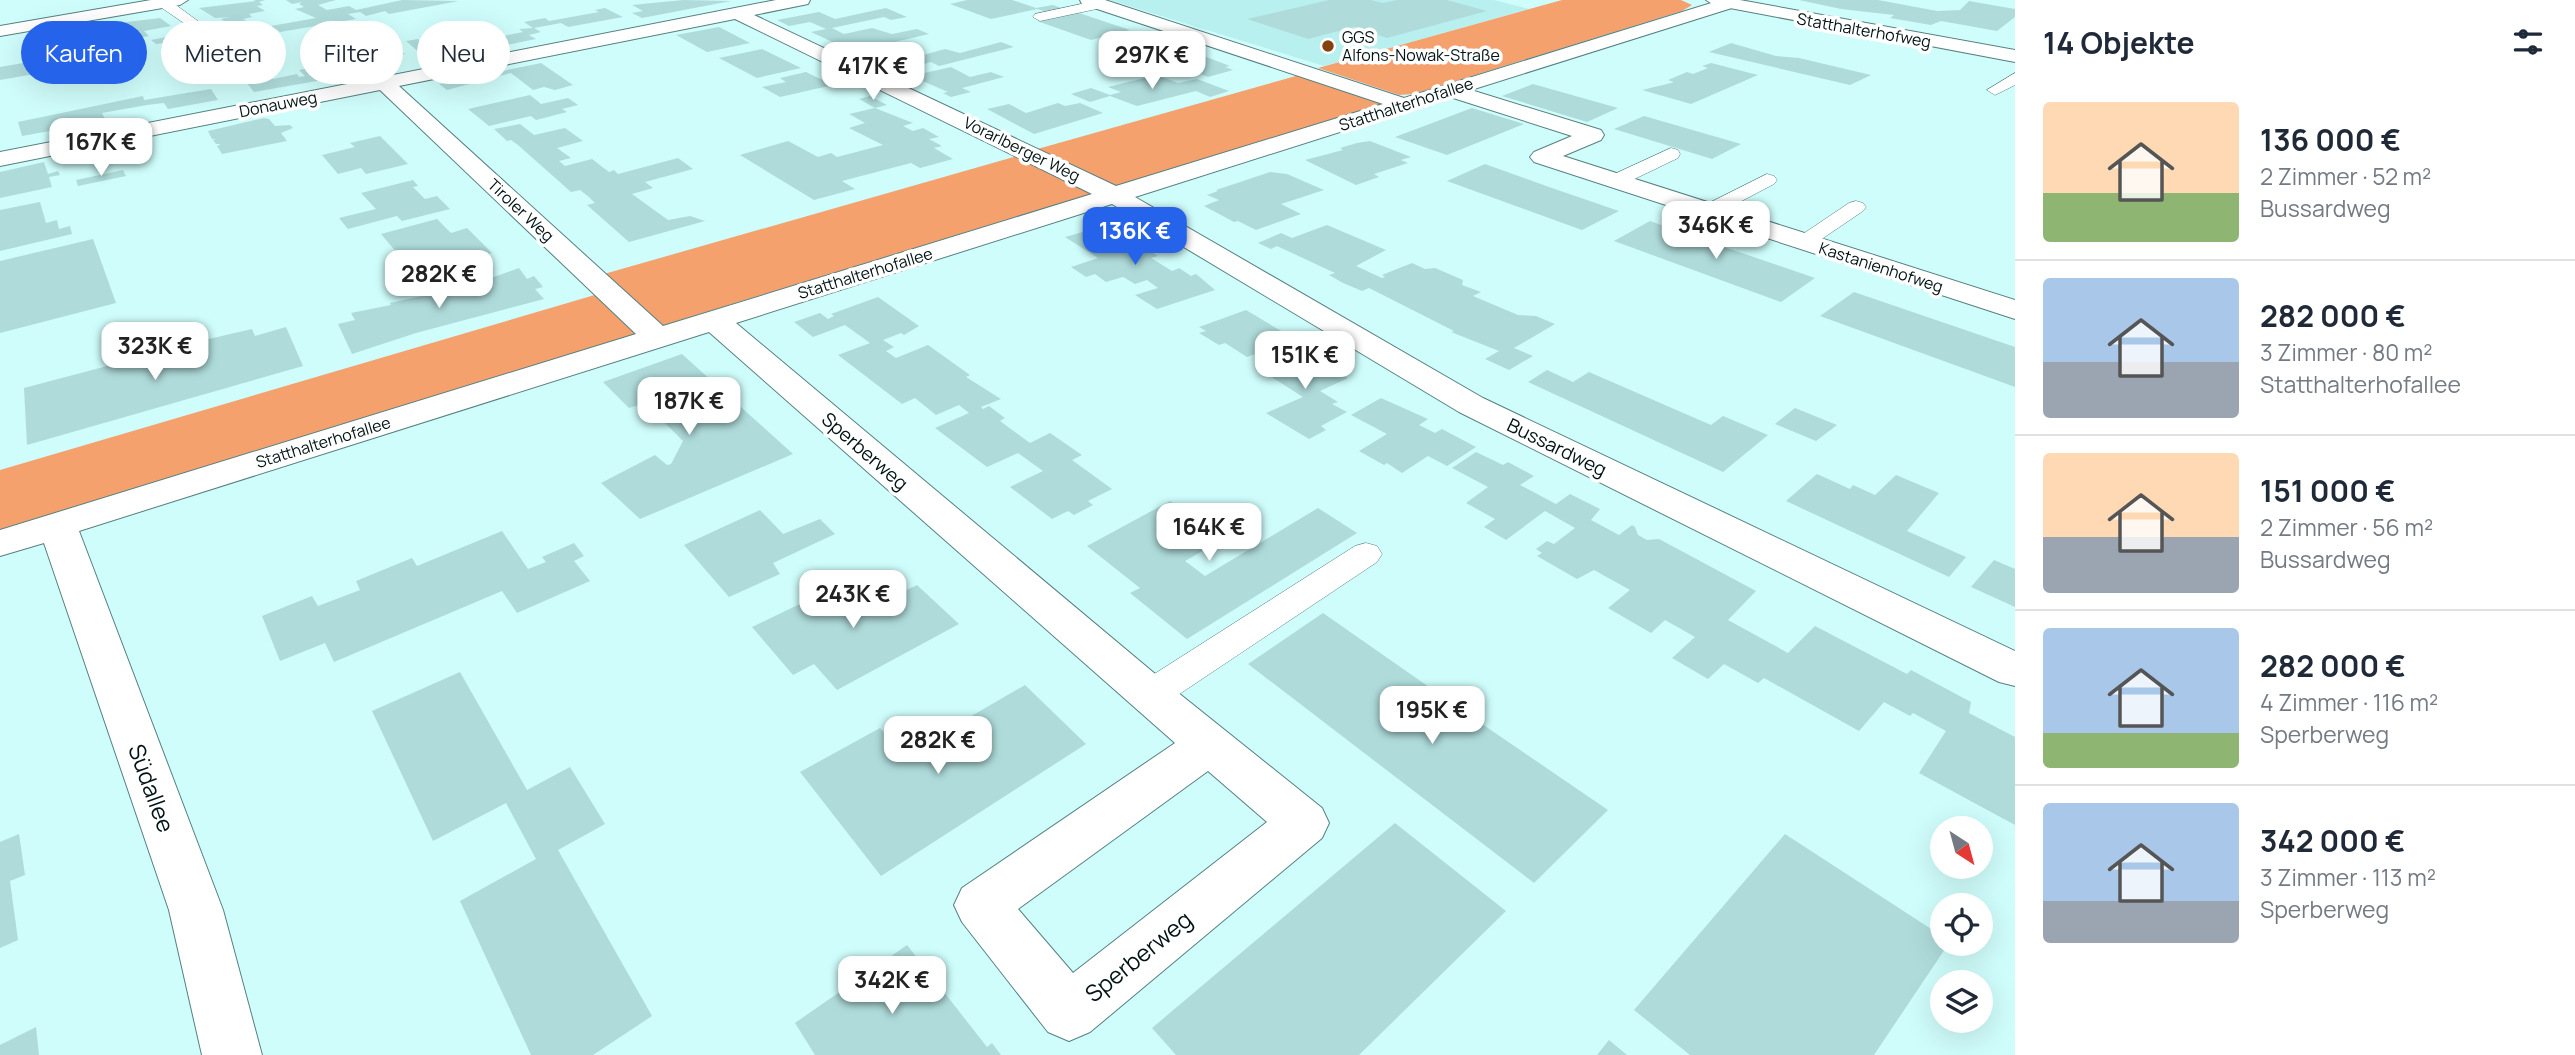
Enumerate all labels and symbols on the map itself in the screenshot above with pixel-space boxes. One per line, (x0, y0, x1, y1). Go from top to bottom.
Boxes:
street label: Statthalterhofweg (1795, 7, 1933, 53)
place label: GGS Alfons-Nowak-Straße (1342, 26, 1500, 66)
pin: 297K € (1095, 32, 1209, 91)
marker: GGS Alfons-Nowak-Straße (1320, 38, 1336, 54)
pin: 417K € (816, 42, 930, 102)
street label: Statthalterhofallee (1336, 72, 1476, 136)
street label: Donauweg (237, 86, 319, 122)
street label: Vorarlberger Weg (960, 111, 1084, 187)
pin: 167K € (44, 118, 158, 178)
street label: Tiroler Weg (483, 174, 559, 246)
pin: 346K € (1659, 202, 1773, 261)
pin: 136K € (1078, 208, 1192, 267)
street label: Kastanienhofweg (1816, 237, 1946, 297)
street label: Statthalterhofallee (795, 242, 935, 304)
pin: 282K € (382, 250, 496, 310)
pin: 323K € (98, 322, 212, 382)
pin: 151K € (1248, 332, 1362, 391)
pin: 187K € (632, 378, 746, 437)
street label: Sperberweg (816, 406, 914, 496)
street label: Statthalterhofallee (253, 411, 393, 473)
street label: Bussardweg (1503, 412, 1611, 482)
pin: 164K € (1152, 504, 1266, 563)
pin: 243K € (796, 570, 910, 630)
pin: 195K € (1375, 686, 1489, 746)
pin: 282K € (881, 716, 995, 776)
street label: Südallee (121, 739, 183, 837)
north arrow (1930, 816, 1993, 878)
street label: Sperberweg (1078, 903, 1198, 1009)
pin: 342K € (835, 956, 949, 1016)

